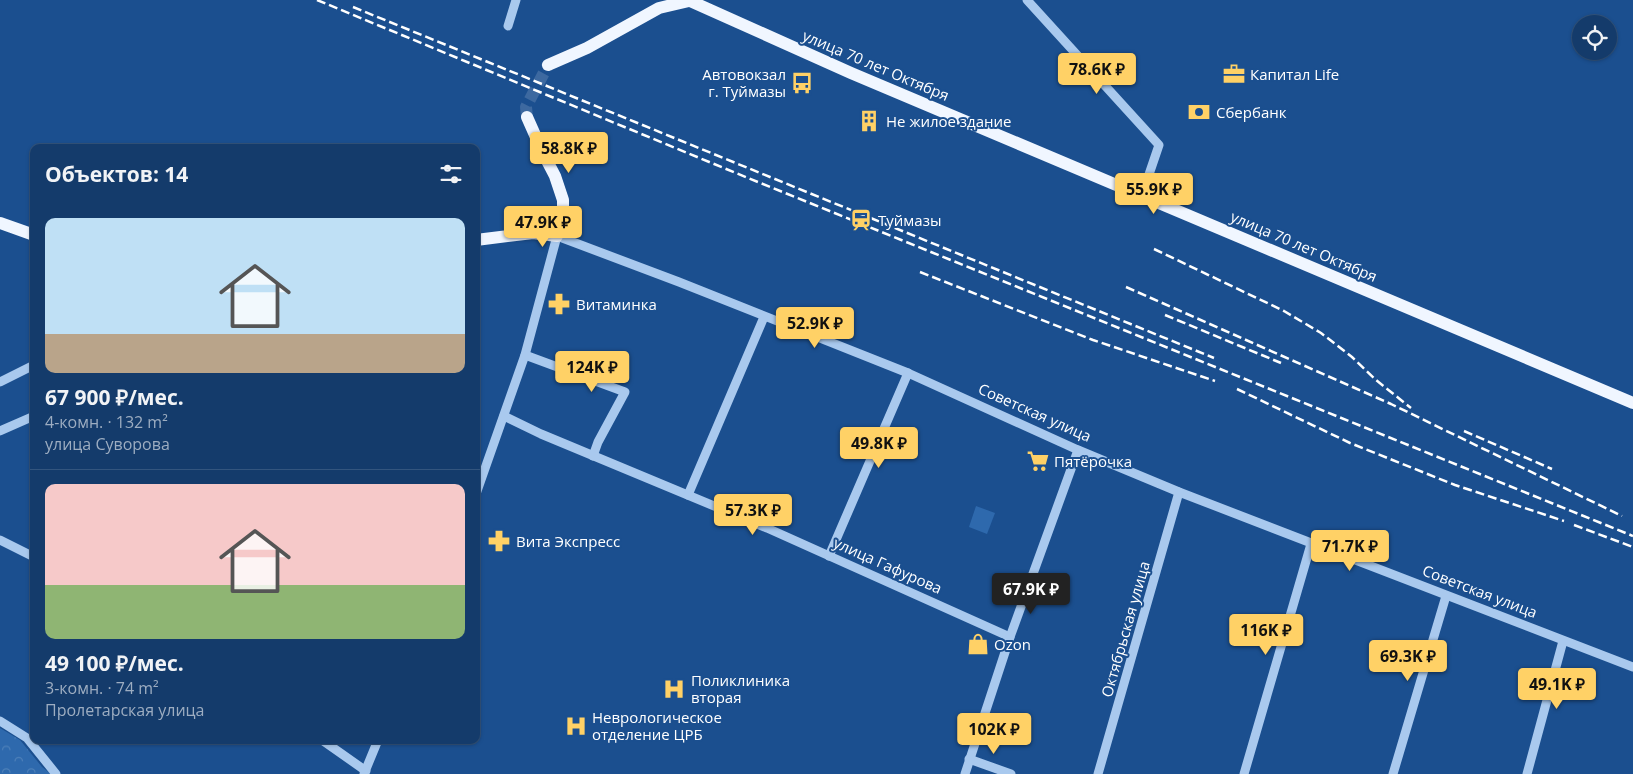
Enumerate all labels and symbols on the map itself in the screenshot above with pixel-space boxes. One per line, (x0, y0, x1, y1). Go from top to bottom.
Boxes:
street label: улица 70 лет Октября (800, 25, 952, 105)
pin: 78.6K ₽ (1051, 52, 1143, 95)
office icon: Капитал Life (1221, 61, 1247, 87)
place label: Автовокзал г. Туймазы (702, 64, 786, 101)
place label: Капитал Life (1250, 64, 1339, 84)
bus stop icon: Автовокзал г. Туймазы (789, 70, 815, 96)
bank icon: Сбербанк (1186, 99, 1212, 125)
place label: Сбербанк (1216, 102, 1287, 122)
building icon: Не жилое здание (856, 108, 882, 134)
place label: Не жилое здание (886, 111, 1012, 131)
pin: 58.8K ₽ (523, 132, 615, 174)
pin: 55.9K ₽ (1108, 172, 1200, 215)
pin: 47.9K ₽ (497, 206, 589, 248)
street label: улица 70 лет Октября (1228, 206, 1380, 286)
station icon: Туймазы (848, 207, 874, 233)
place label: Туймазы (878, 210, 941, 230)
pharmacy icon: Витаминка (546, 291, 572, 317)
place label: Витаминка (576, 294, 657, 314)
pin: 52.9K ₽ (769, 306, 861, 349)
pin: 124K ₽ (551, 350, 633, 393)
street label: Советская улица (975, 378, 1095, 446)
pin: 49.8K ₽ (833, 426, 925, 469)
supermarket icon: Пятёрочка (1025, 448, 1051, 474)
place label: Пятёрочка (1054, 451, 1132, 471)
pin: 57.3K ₽ (707, 494, 799, 536)
pharmacy icon: Вита Экспресс (486, 528, 512, 554)
pin: 71.7K ₽ (1304, 530, 1396, 572)
place label: Вита Экспресс (516, 531, 620, 551)
street label: улица Гафурова (831, 532, 945, 598)
street label: Октябрьская улица (1096, 559, 1154, 699)
street label: Советская улица (1420, 560, 1540, 622)
pin: 67.9K ₽ (985, 572, 1077, 615)
pin: 116K ₽ (1225, 614, 1307, 656)
shop icon: Ozon (965, 631, 991, 657)
place label: Ozon (994, 634, 1031, 654)
pin: 69.3K ₽ (1362, 640, 1454, 682)
pin: 49.1K ₽ (1511, 668, 1603, 710)
place label: Поликлиника вторая (691, 670, 790, 707)
hospital icon: Поликлиника вторая (661, 676, 687, 702)
place label: Неврологическое отделение ЦРБ (592, 707, 722, 744)
pin: 102K ₽ (953, 712, 1035, 755)
hospital icon: Неврологическое отделение ЦРБ (563, 713, 589, 739)

